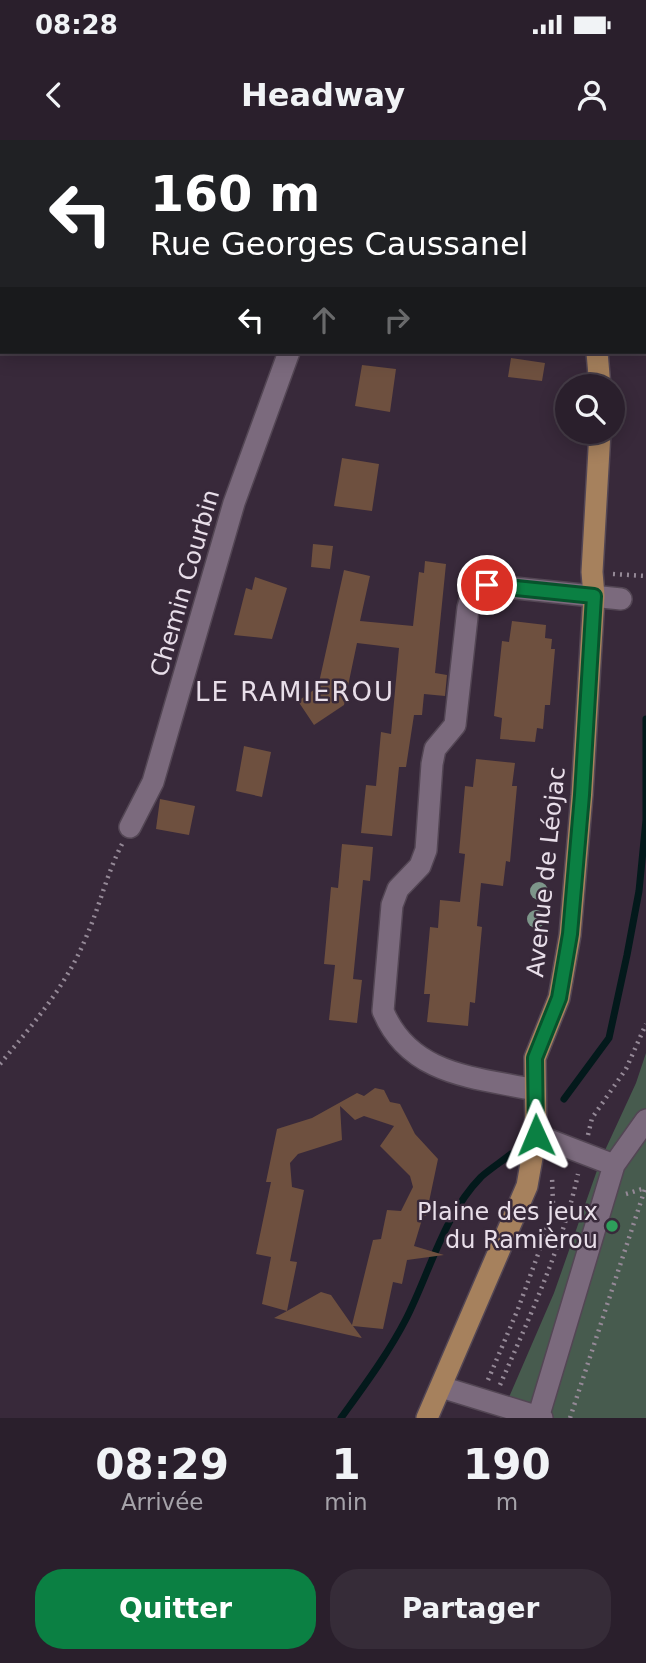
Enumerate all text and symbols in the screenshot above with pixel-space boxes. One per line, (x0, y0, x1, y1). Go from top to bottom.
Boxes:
text: 08:28 (35, 10, 118, 40)
icon: back (35, 76, 73, 114)
text: Headway (241, 76, 405, 114)
icon: person (573, 76, 611, 114)
text: 160 m (150, 166, 320, 223)
icon: left (35, 168, 126, 259)
text: Rue Georges Caussanel (150, 225, 528, 263)
icon: left (232, 301, 270, 339)
icon: ahead (305, 301, 343, 339)
icon: right (378, 301, 416, 339)
map controls (555, 374, 625, 444)
button: search (555, 374, 625, 444)
street label: Chemin Courbin (145, 486, 225, 680)
pin (457, 555, 517, 615)
icon: arrive (468, 566, 506, 604)
district label: LE RAMIEROU (195, 677, 395, 707)
street label: Avenue de Léojac (521, 765, 571, 979)
position arrow (499, 1098, 573, 1172)
place label: Plaine des jeux du Ramièrou (417, 1198, 598, 1254)
marker: Plaine des jeux du Ramièrou (604, 1218, 620, 1234)
text: 08:29 (95, 1440, 229, 1489)
text: 1 (331, 1440, 361, 1489)
text: 190 (463, 1440, 551, 1489)
text: Arrivée (121, 1489, 203, 1515)
text: min (324, 1489, 368, 1515)
text: m (496, 1489, 518, 1515)
button: Quitter (35, 1569, 316, 1649)
button: Partager (330, 1569, 611, 1649)

